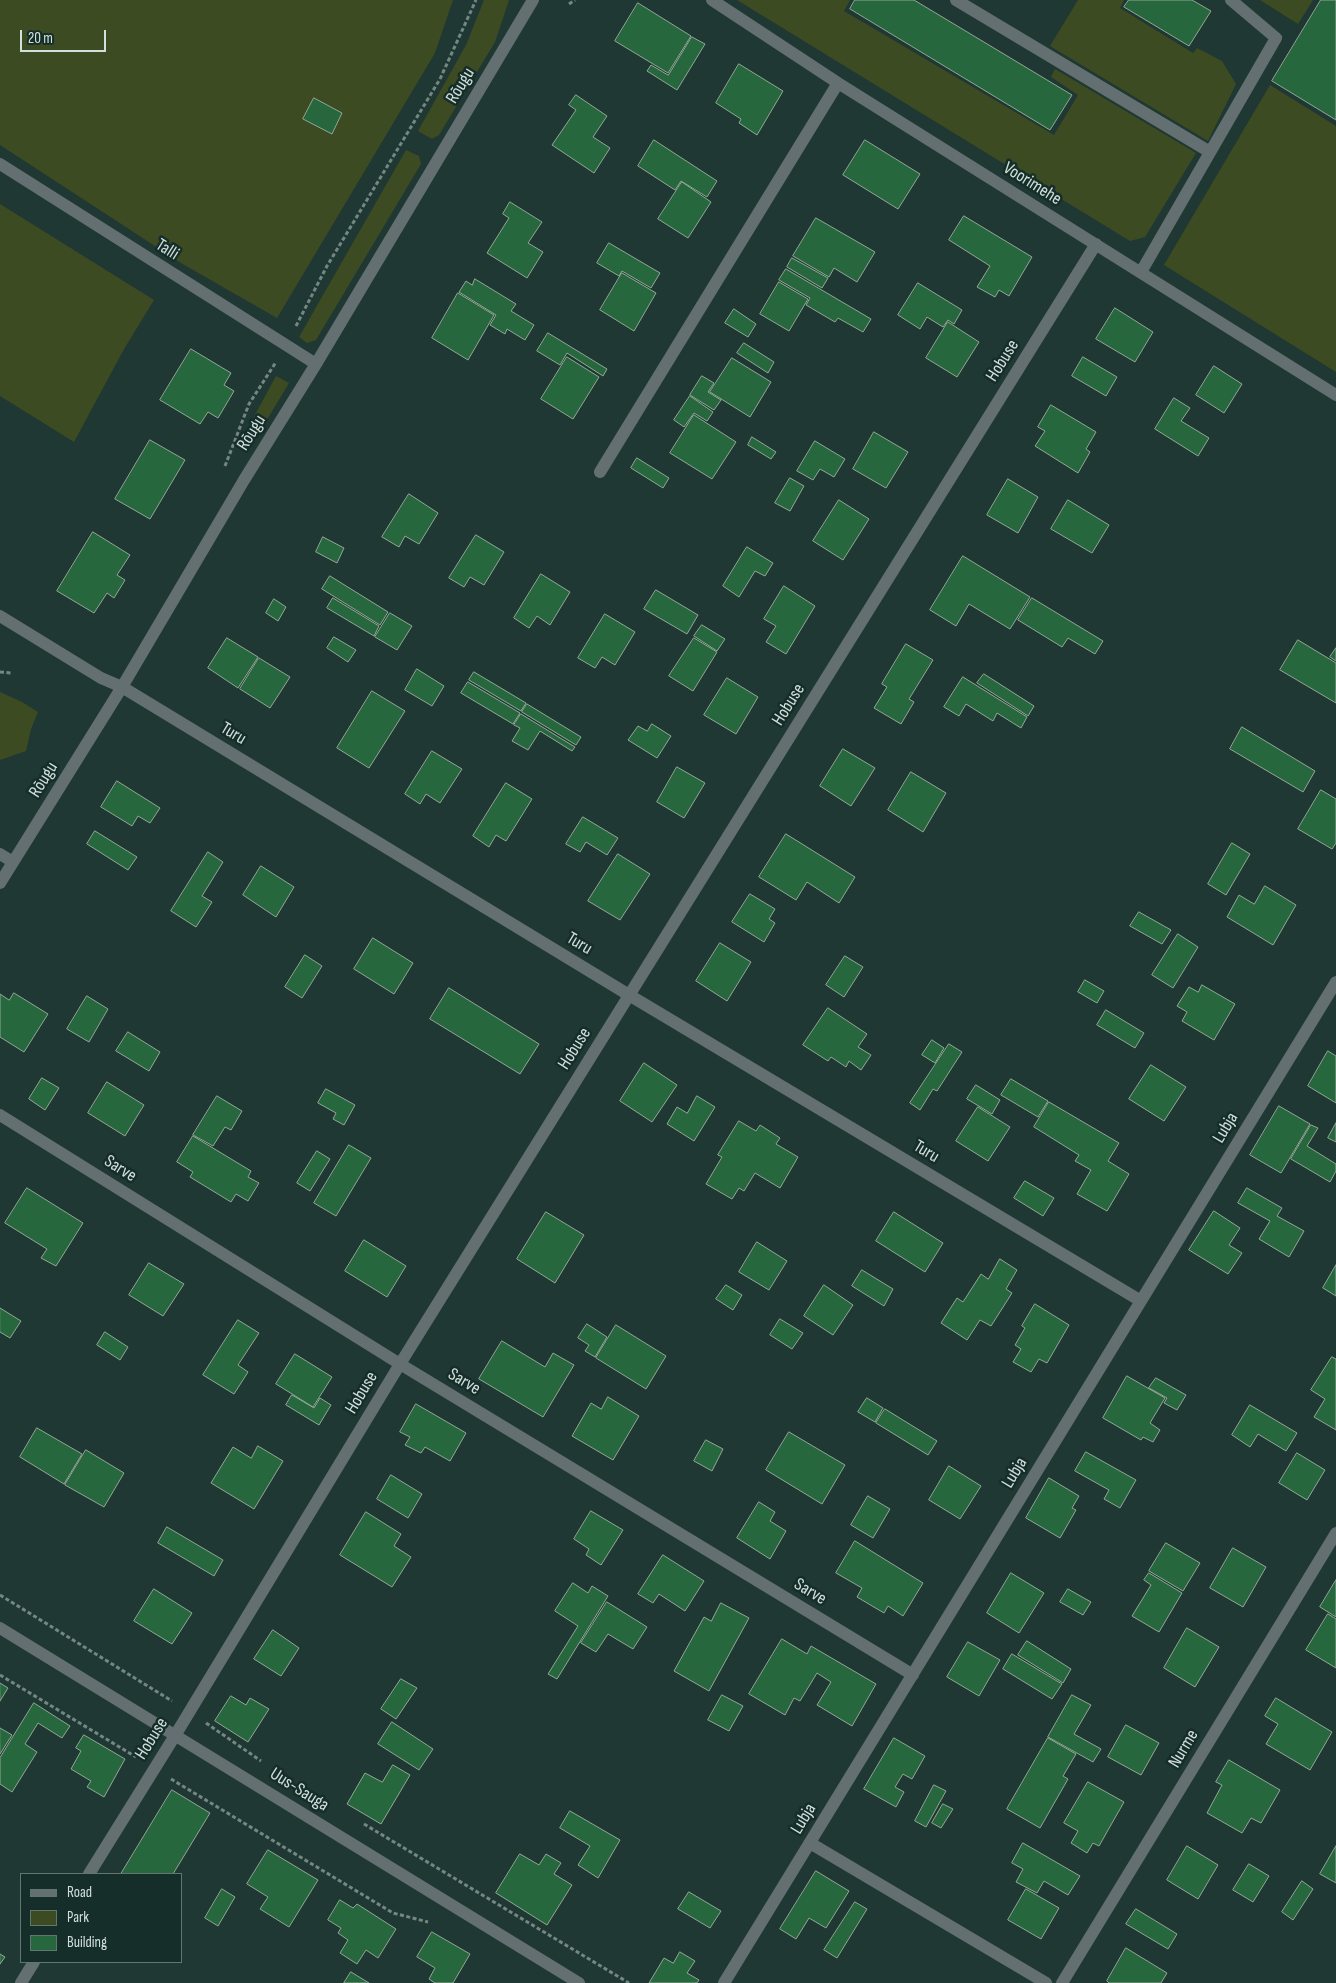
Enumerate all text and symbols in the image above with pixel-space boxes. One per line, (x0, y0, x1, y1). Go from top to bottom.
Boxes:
scale bar (22, 20, 109, 52)
text: 20 m (28, 29, 53, 48)
street label: Rõugu (442, 64, 480, 108)
street label: Voorimehe (999, 158, 1065, 210)
street label: Talli (151, 235, 183, 265)
street label: Hobuse (982, 336, 1024, 386)
street label: Rõugu (233, 411, 271, 455)
street label: Hobuse (768, 680, 810, 730)
street label: Turu (216, 718, 250, 750)
street label: Rõugu (25, 758, 63, 802)
street label: Turu (562, 928, 596, 960)
street label: Hobuse (554, 1024, 596, 1074)
street label: Lubja (1209, 1109, 1243, 1147)
street label: Turu (909, 1136, 943, 1168)
street label: Sarve (100, 1151, 140, 1187)
street label: Sarve (444, 1364, 484, 1400)
street label: Hobuse (341, 1368, 383, 1418)
street label: Lubja (998, 1454, 1032, 1492)
street label: Sarve (790, 1574, 830, 1610)
street label: Hobuse (131, 1714, 173, 1764)
street label: Nurme (1164, 1726, 1204, 1772)
street label: Uus-Sauga (266, 1764, 332, 1816)
street label: Lubja (787, 1800, 821, 1838)
legend (20, 1873, 182, 1963)
text: Road (67, 1883, 92, 1902)
text: Park (67, 1908, 89, 1927)
text: Building (67, 1933, 107, 1952)

